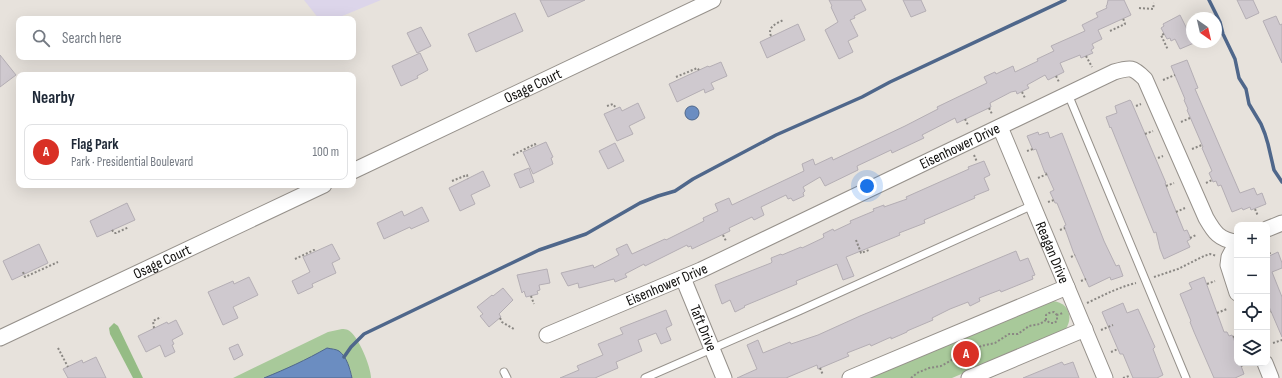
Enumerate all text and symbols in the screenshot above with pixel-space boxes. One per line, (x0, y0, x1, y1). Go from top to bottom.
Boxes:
north arrow (1186, 12, 1222, 48)
search box (16, 16, 356, 60)
icon: search (30, 27, 52, 49)
text: Search here (62, 29, 122, 48)
street label: Osage Court (501, 64, 565, 108)
text: Nearby (32, 88, 75, 108)
street label: Eisenhower Drive (917, 119, 1003, 174)
text: Flag Park (71, 135, 119, 154)
text: A (43, 144, 49, 160)
text: 100 m (312, 144, 339, 160)
text: Park · Presidential Boulevard (71, 154, 193, 170)
your location (857, 176, 877, 196)
street label: Reagan Drive (1031, 219, 1073, 286)
map controls (1234, 222, 1270, 366)
button: + (1234, 222, 1270, 258)
street label: Osage Court (130, 240, 194, 284)
button: − (1234, 258, 1270, 294)
street label: Eisenhower Drive (623, 259, 711, 311)
button: locate (1234, 294, 1270, 330)
street label: Taft Drive (685, 302, 721, 354)
button: layers (1234, 330, 1270, 366)
pin: A (953, 339, 979, 369)

